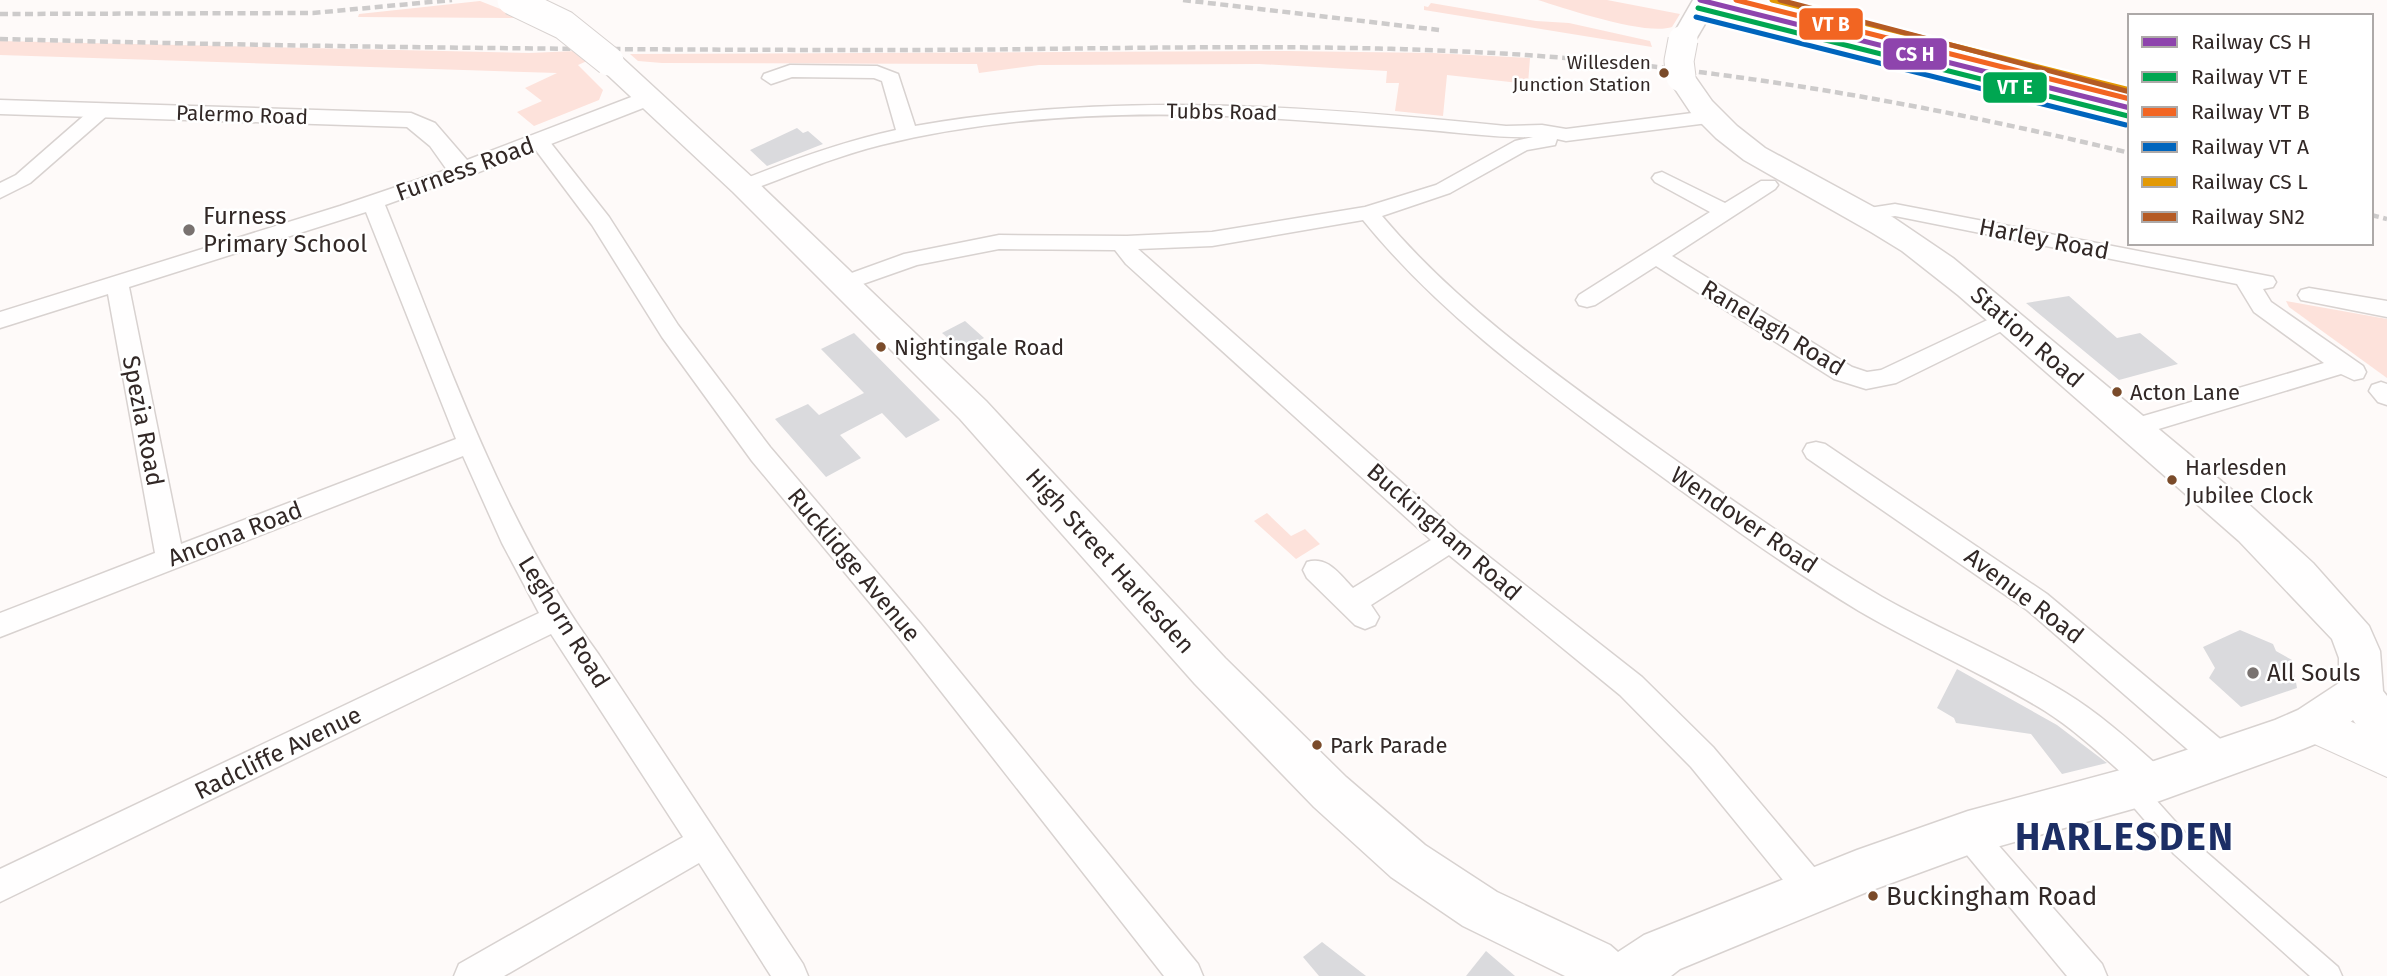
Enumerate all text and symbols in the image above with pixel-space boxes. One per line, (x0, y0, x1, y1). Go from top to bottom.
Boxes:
line badge: VT B (1798, 7, 1864, 41)
text: VT B (1811, 13, 1850, 36)
legend (2128, 14, 2373, 245)
text: Railway CS H (2191, 29, 2312, 55)
line badge: CS H (1882, 37, 1948, 71)
text: CS H (1896, 43, 1934, 66)
place label: Willesden Junction Station (1513, 51, 1651, 96)
text: Railway VT E (2191, 64, 2308, 90)
marker: Willesden Junction Station (1657, 66, 1671, 80)
line badge: VT E (1982, 71, 2048, 104)
text: VT E (1996, 76, 2033, 99)
street label: Tubbs Road (1166, 98, 1278, 126)
text: Railway VT B (2191, 99, 2310, 125)
street label: Palermo Road (176, 100, 308, 130)
street label: Furness Road (392, 131, 538, 207)
text: Railway VT A (2191, 134, 2309, 160)
text: Railway CS L (2191, 169, 2308, 195)
place label: Furness Primary School (203, 202, 367, 258)
text: Railway SN2 (2191, 204, 2305, 230)
street label: Harley Road (1977, 213, 2111, 265)
marker: Furness Primary School (181, 222, 197, 238)
street label: Ranelagh Road (1696, 274, 1850, 382)
street label: Station Road (1965, 281, 2089, 393)
place label: Nightingale Road (894, 334, 1064, 361)
marker: Nightingale Road (874, 340, 888, 354)
street label: Spezia Road (117, 353, 169, 489)
place label: Acton Lane (2130, 379, 2240, 406)
marker: Acton Lane (2110, 385, 2124, 399)
place label: Harlesden Jubilee Clock (2185, 454, 2314, 509)
street label: Buckingham Road (1361, 457, 1527, 607)
street label: Wendover Road (1665, 461, 1823, 579)
street label: High Street Harlesden (1020, 463, 1200, 659)
marker: Harlesden Jubilee Clock (2165, 473, 2179, 487)
street label: Rucklidge Avenue (782, 483, 926, 647)
street label: Ancona Road (164, 496, 306, 572)
street label: Avenue Road (1959, 542, 2089, 650)
street label: Leghorn Road (512, 551, 616, 693)
place label: All Souls (2267, 659, 2360, 687)
marker: All Souls (2245, 665, 2261, 681)
street label: Radcliffe Avenue (190, 701, 366, 805)
place label: Park Parade (1330, 732, 1448, 759)
marker: Park Parade (1310, 738, 1324, 752)
district label: HARLESDEN (2015, 814, 2235, 860)
place label: Buckingham Road (1886, 881, 2097, 912)
marker: Buckingham Road (1866, 889, 1880, 903)

